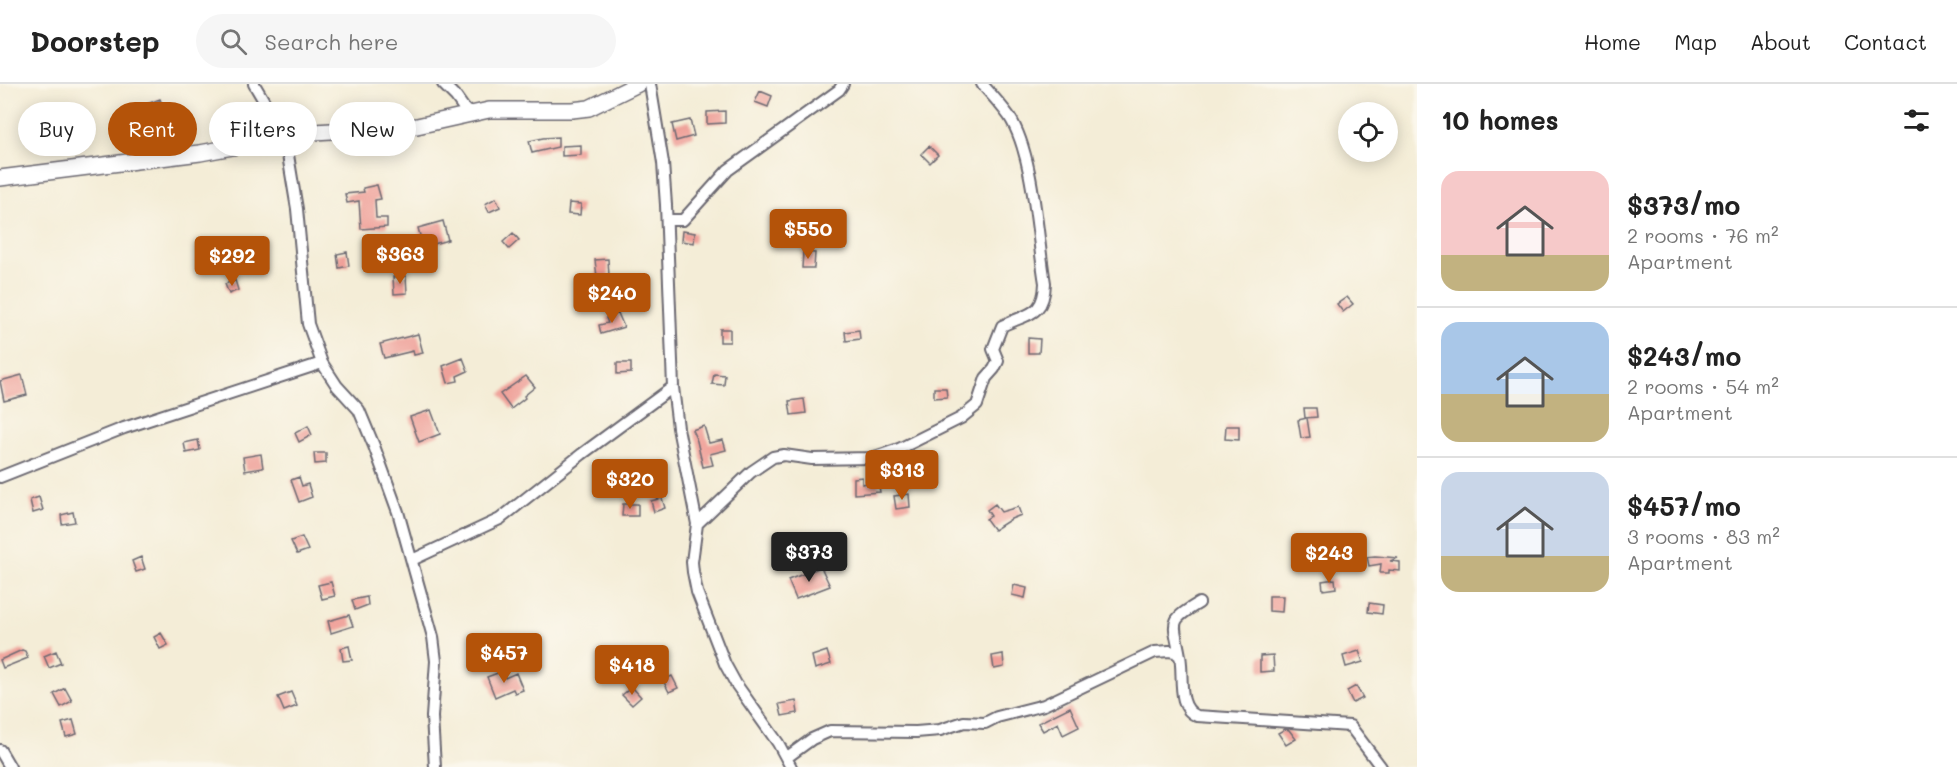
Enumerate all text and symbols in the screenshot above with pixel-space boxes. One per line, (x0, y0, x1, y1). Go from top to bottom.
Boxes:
search box (196, 14, 616, 68)
text: Doorstep (30, 23, 160, 59)
icon: search (217, 25, 250, 58)
text: Search here (265, 27, 398, 56)
text: Home (1584, 28, 1641, 55)
text: Map (1674, 28, 1717, 55)
text: About (1750, 28, 1811, 55)
text: Contact (1844, 28, 1927, 55)
chip: Buy (18, 102, 96, 156)
chip: Rent (108, 102, 197, 156)
chip: Filters (209, 102, 317, 156)
chip: New (329, 102, 416, 156)
map controls (1338, 102, 1398, 162)
button: locate (1338, 102, 1398, 162)
text: 10 homes (1441, 103, 1559, 137)
icon: filters (1900, 104, 1933, 137)
text: $373/mo (1627, 188, 1740, 222)
icon: home (1489, 195, 1561, 267)
pin: $550 (772, 209, 844, 260)
text: $550 (784, 215, 832, 241)
text: 2 rooms · 76 m² (1627, 222, 1779, 248)
pin: $363 (364, 234, 436, 285)
pin: $292 (196, 236, 268, 287)
text: $363 (376, 240, 424, 266)
text: $292 (209, 242, 255, 268)
text: Apartment (1627, 248, 1733, 274)
pin: $240 (576, 273, 648, 324)
text: $240 (587, 279, 637, 305)
text: $243/mo (1627, 339, 1741, 373)
icon: home (1489, 346, 1561, 418)
text: 2 rooms · 54 m² (1627, 373, 1779, 399)
text: Apartment (1627, 399, 1733, 425)
pin: $313 (866, 450, 938, 501)
text: $313 (879, 456, 925, 482)
pin: $320 (594, 459, 666, 510)
text: $320 (606, 465, 654, 491)
text: $457/mo (1627, 489, 1741, 523)
icon: home (1489, 496, 1561, 568)
text: 3 rooms · 83 m² (1627, 523, 1780, 549)
pin: $373 (773, 532, 845, 583)
pin: $243 (1293, 533, 1365, 584)
text: $373 (785, 538, 833, 564)
text: $243 (1305, 539, 1353, 565)
text: Apartment (1627, 549, 1733, 575)
pin: $457 (468, 633, 540, 684)
text: $457 (480, 639, 528, 665)
pin: $418 (596, 645, 668, 696)
text: $418 (609, 651, 655, 677)

